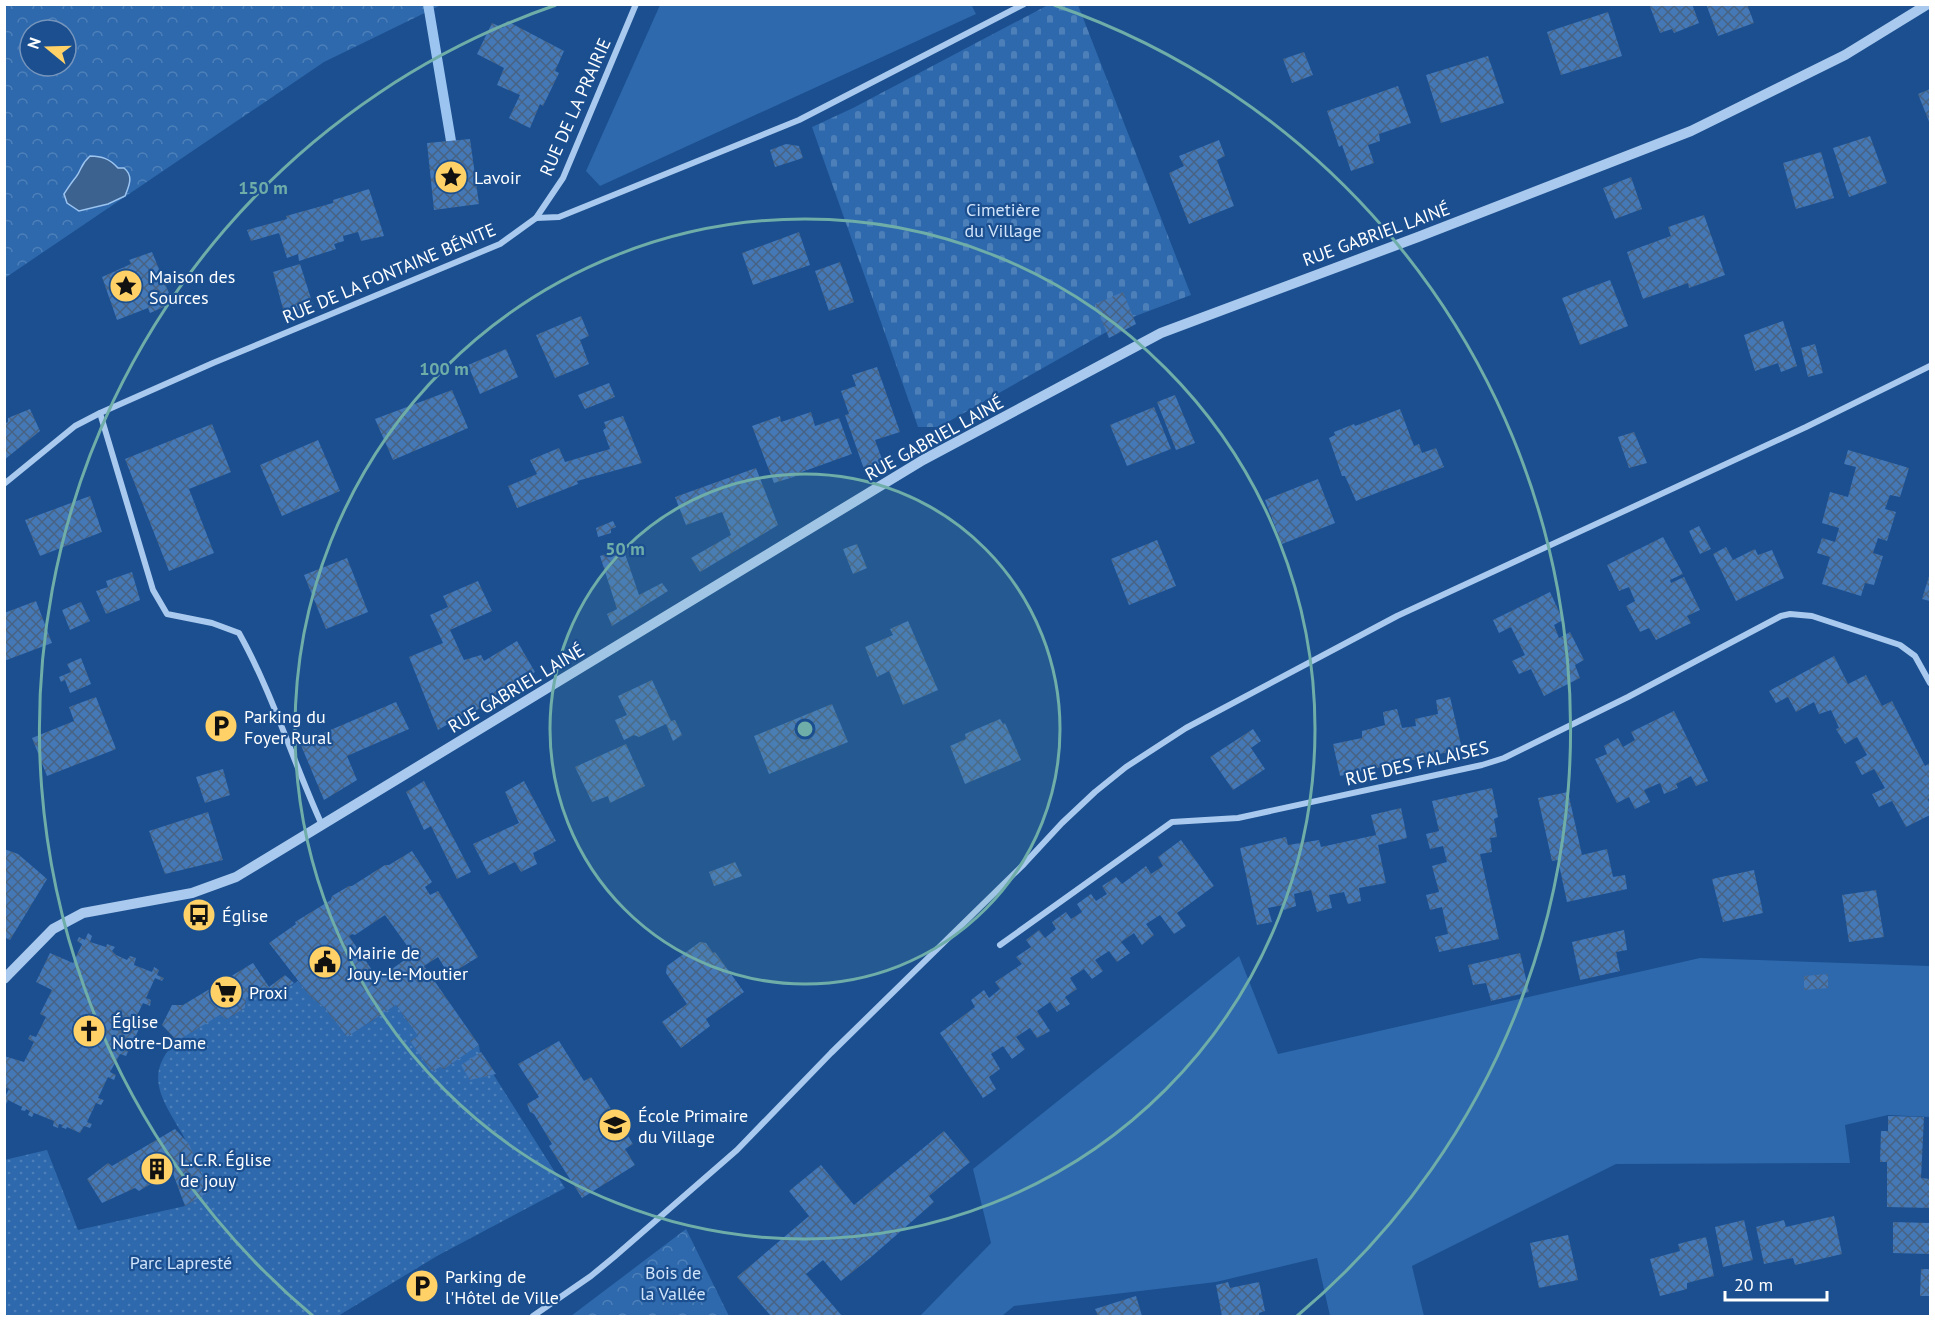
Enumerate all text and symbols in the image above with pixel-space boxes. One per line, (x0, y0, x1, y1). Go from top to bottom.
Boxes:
north arrow (18, 18, 78, 78)
street label: RUE DE LA PRAIRIE (534, 34, 616, 180)
text: N (23, 35, 45, 51)
place icon: Lavoir (433, 159, 469, 195)
place label: Lavoir (474, 166, 521, 189)
text: 150 m (238, 176, 288, 199)
street label: RUE GABRIEL LAINÉ (1299, 197, 1453, 271)
park label: Cimetière du Village (965, 198, 1041, 242)
street label: RUE DE LA FONTAINE BÉNITE (279, 218, 499, 328)
place label: Maison des Sources (149, 265, 235, 309)
place icon: Maison des Sources (108, 268, 144, 304)
text: 100 m (419, 357, 469, 380)
street label: RUE GABRIEL LAINÉ (861, 390, 1007, 486)
text: 50 m (605, 537, 645, 560)
street label: RUE GABRIEL LAINÉ (444, 638, 588, 738)
place label: Parking du Foyer Rural (244, 705, 332, 749)
parking icon: Parking du Foyer Rural (203, 708, 239, 744)
centre of rings (795, 719, 815, 739)
street label: RUE DES FALAISES (1343, 735, 1491, 791)
bus stop icon: Église (181, 897, 217, 933)
place label: Église (222, 904, 268, 927)
place label: Mairie de Jouy-le-Moutier (347, 941, 468, 985)
public building icon: Mairie de Jouy-le-Moutier (307, 944, 343, 980)
supermarket icon: Proxi (208, 974, 244, 1010)
place label: Proxi (249, 981, 288, 1004)
place label: Église Notre-Dame (112, 1010, 206, 1054)
church icon: Église Notre-Dame (71, 1013, 107, 1049)
place label: École Primaire du Village (638, 1104, 748, 1148)
school or university icon: École Primaire du Village (597, 1107, 633, 1143)
place label: L.C.R. Église de jouy (180, 1148, 271, 1192)
building icon: L.C.R. Église de jouy (139, 1151, 175, 1187)
park label: Parc Lapresté (130, 1251, 232, 1274)
park label: Bois de la Vallée (640, 1261, 706, 1305)
scale bar (1725, 1264, 1827, 1302)
place label: Parking de l'Hôtel de Ville (445, 1265, 559, 1309)
parking icon: Parking de l'Hôtel de Ville (404, 1268, 440, 1304)
text: 20 m (1734, 1273, 1773, 1296)

